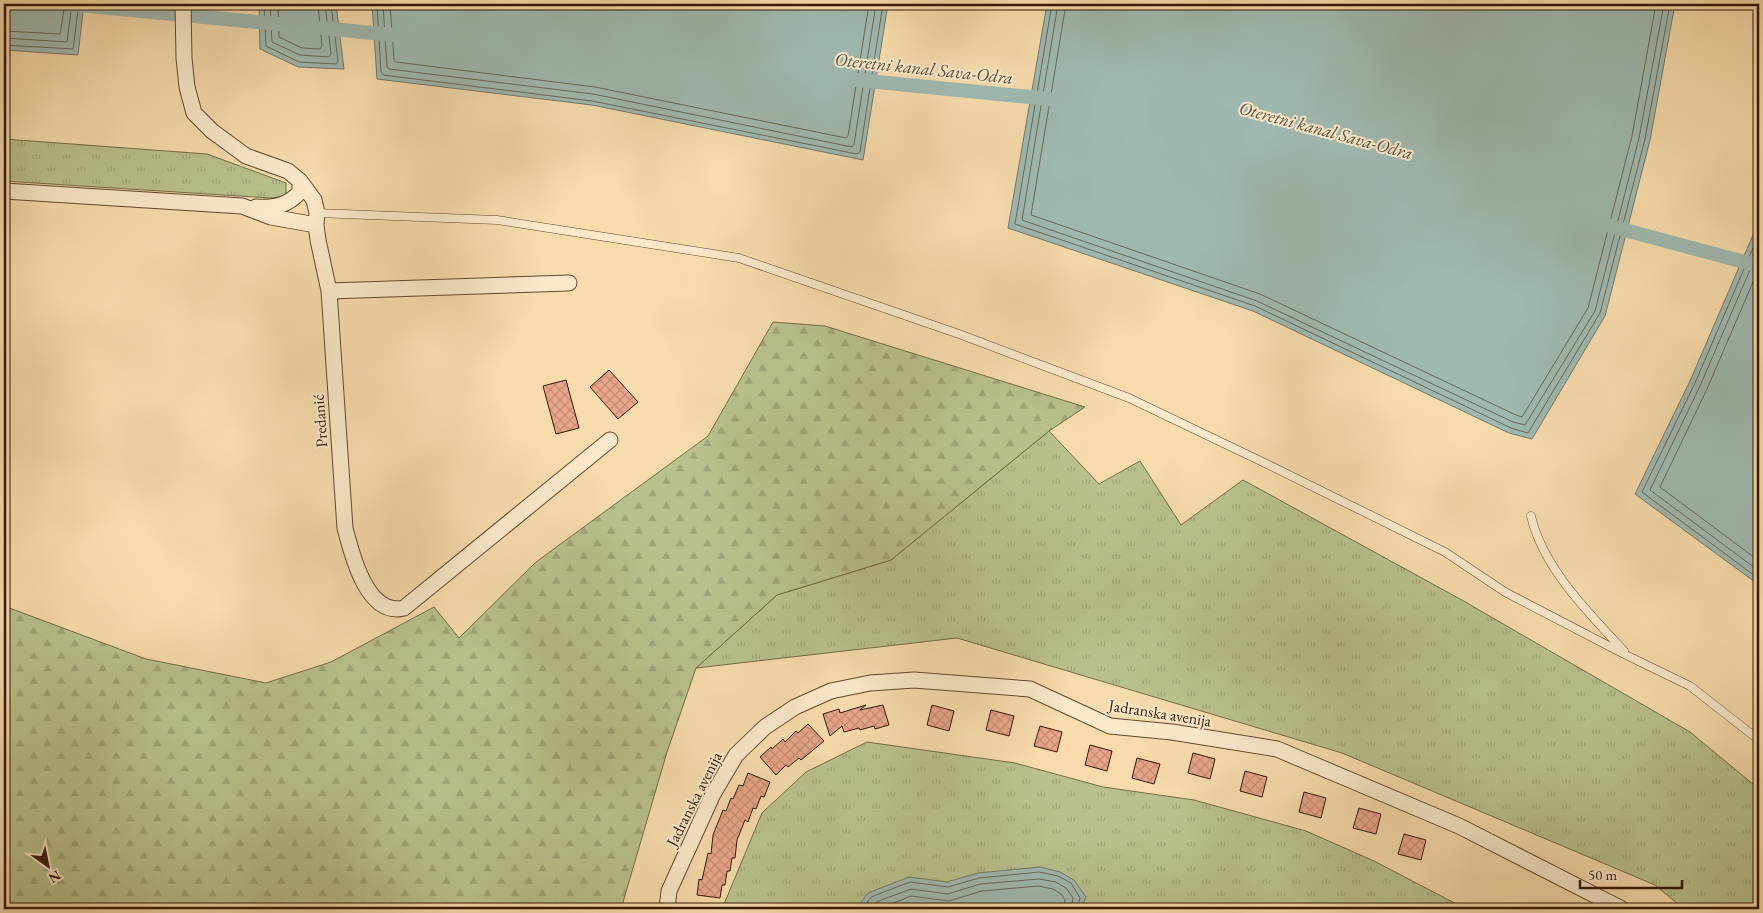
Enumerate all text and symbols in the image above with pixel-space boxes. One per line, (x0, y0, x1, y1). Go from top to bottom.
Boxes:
water label: Oteretni kanal Sava-Odra (834, 47, 1014, 89)
water label: Oteretni kanal Sava-Odra (1237, 96, 1415, 164)
street label: Predanić (308, 394, 332, 448)
street label: Jadranska avenija (1105, 694, 1213, 732)
street label: Jadranska avenija (660, 748, 727, 852)
north arrow (22, 840, 72, 890)
scale bar (1580, 858, 1683, 890)
text: 50 m (1588, 865, 1617, 884)
text: N (45, 866, 65, 888)

